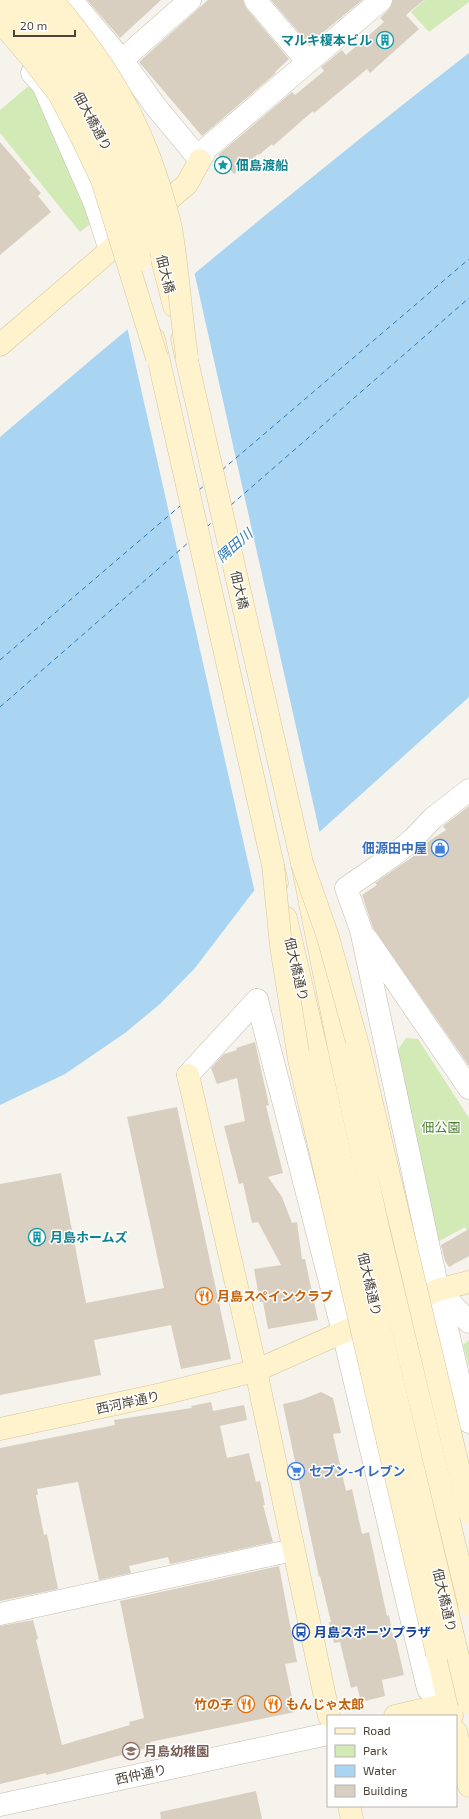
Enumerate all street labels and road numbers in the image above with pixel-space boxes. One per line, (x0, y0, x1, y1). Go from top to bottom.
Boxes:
street label: 佃大橋通り (71, 89, 115, 153)
street label: 佃大橋 (154, 253, 178, 295)
street label: 佃大橋 (228, 569, 252, 611)
street label: 佃大橋通り (282, 936, 312, 1002)
street label: 佃大橋通り (355, 1251, 385, 1317)
street label: 西河岸通り (95, 1387, 161, 1417)
street label: 佃大橋通り (430, 1567, 460, 1633)
street label: 西仲通り (114, 1761, 168, 1787)

